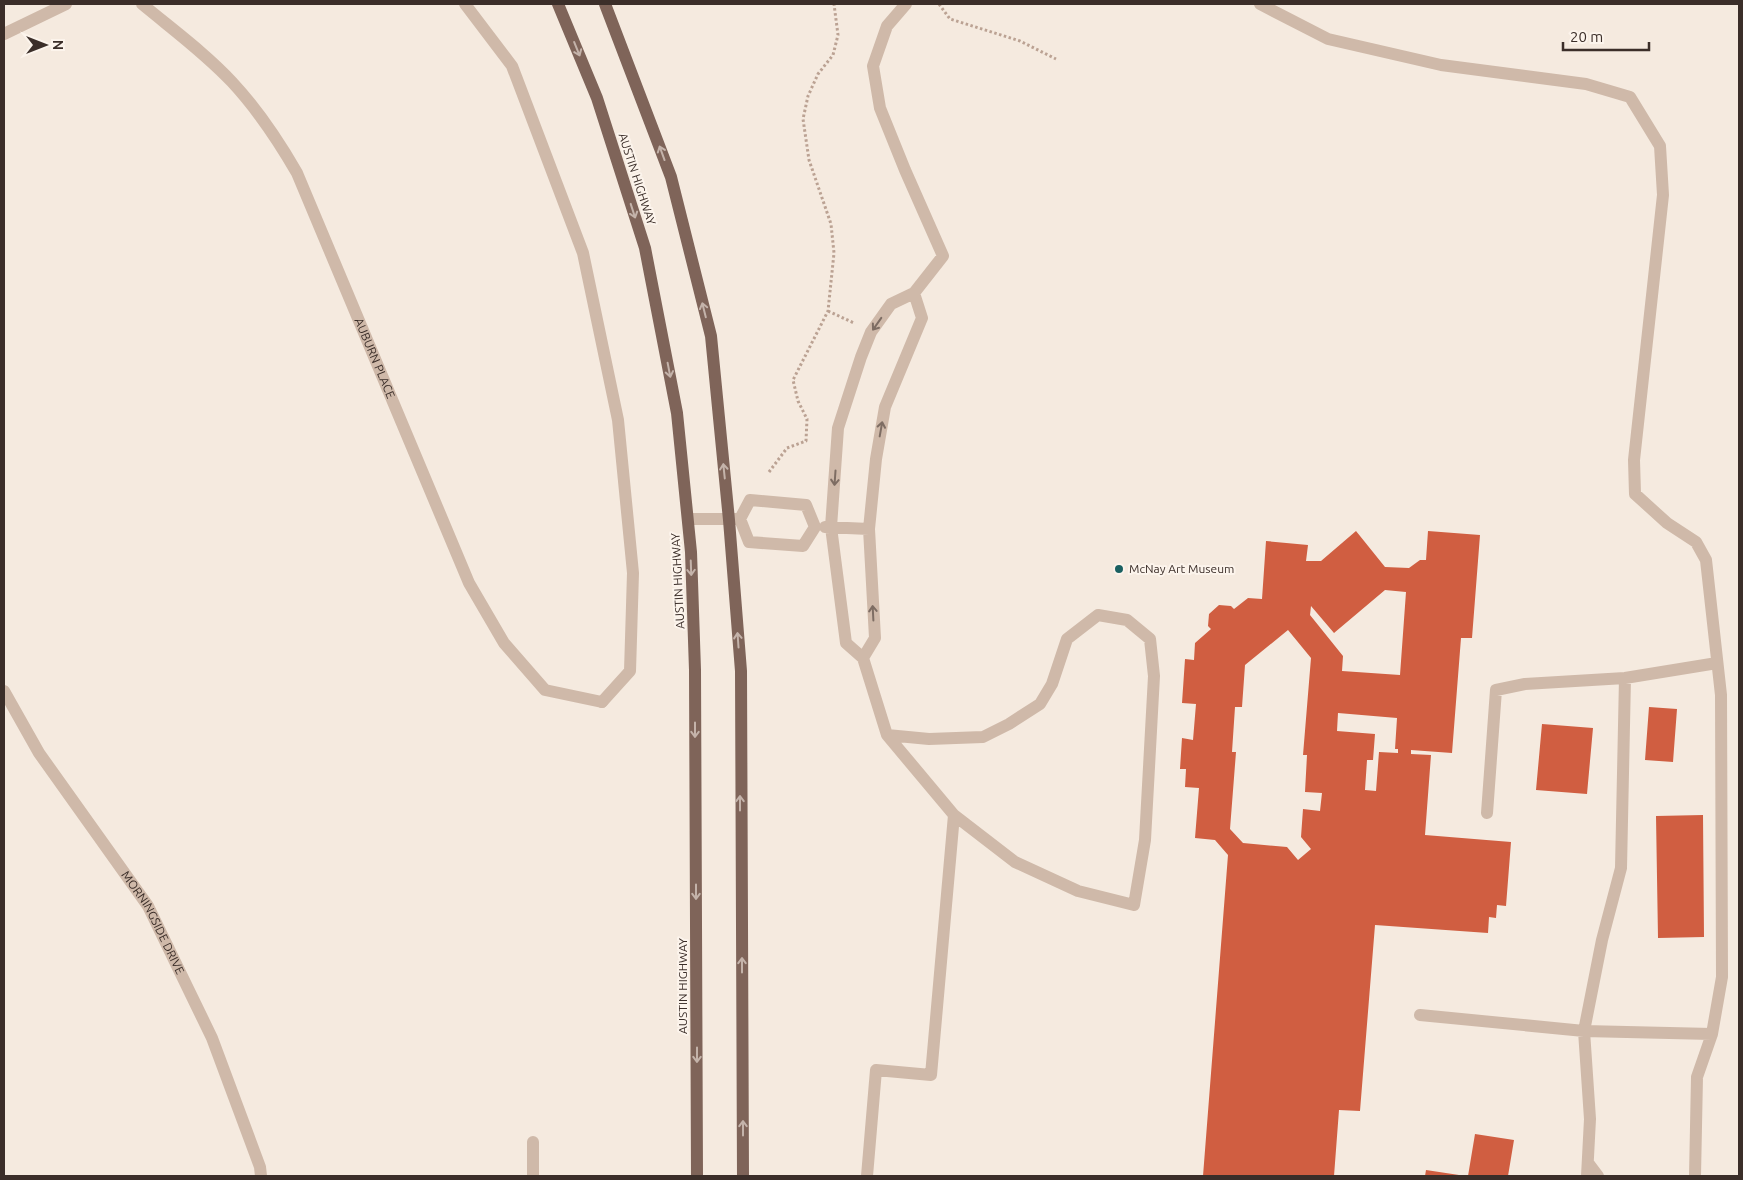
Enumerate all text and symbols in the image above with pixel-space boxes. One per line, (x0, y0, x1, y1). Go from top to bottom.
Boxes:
north arrow (20, 20, 70, 70)
scale bar (1563, 20, 1649, 52)
text: 20 m (1570, 28, 1603, 45)
text: N (50, 40, 66, 50)
one-way arrow (572, 41, 582, 56)
street label: AUSTIN HIGHWAY (616, 131, 658, 227)
one-way arrow (657, 146, 667, 161)
one-way arrow (628, 203, 638, 219)
one-way arrow (699, 303, 708, 319)
street label: AUBURN PLACE (352, 316, 398, 400)
one-way arrow (872, 316, 882, 330)
one-way arrow (664, 361, 674, 377)
one-way arrow (877, 421, 886, 437)
one-way arrow (720, 463, 729, 479)
one-way arrow (830, 470, 839, 486)
street label: AUSTIN HIGHWAY (668, 533, 687, 629)
one-way arrow (687, 559, 696, 575)
place label: McNay Art Museum (1129, 562, 1234, 575)
marker: McNay Art Museum (1113, 563, 1125, 575)
one-way arrow (869, 605, 878, 621)
one-way arrow (734, 632, 743, 648)
one-way arrow (690, 722, 700, 738)
one-way arrow (735, 795, 745, 811)
street label: MORNINGSIDE DRIVE (119, 868, 187, 976)
one-way arrow (691, 884, 701, 900)
street label: AUSTIN HIGHWAY (676, 938, 689, 1034)
one-way arrow (737, 957, 747, 974)
one-way arrow (692, 1046, 702, 1063)
one-way arrow (738, 1120, 748, 1136)

